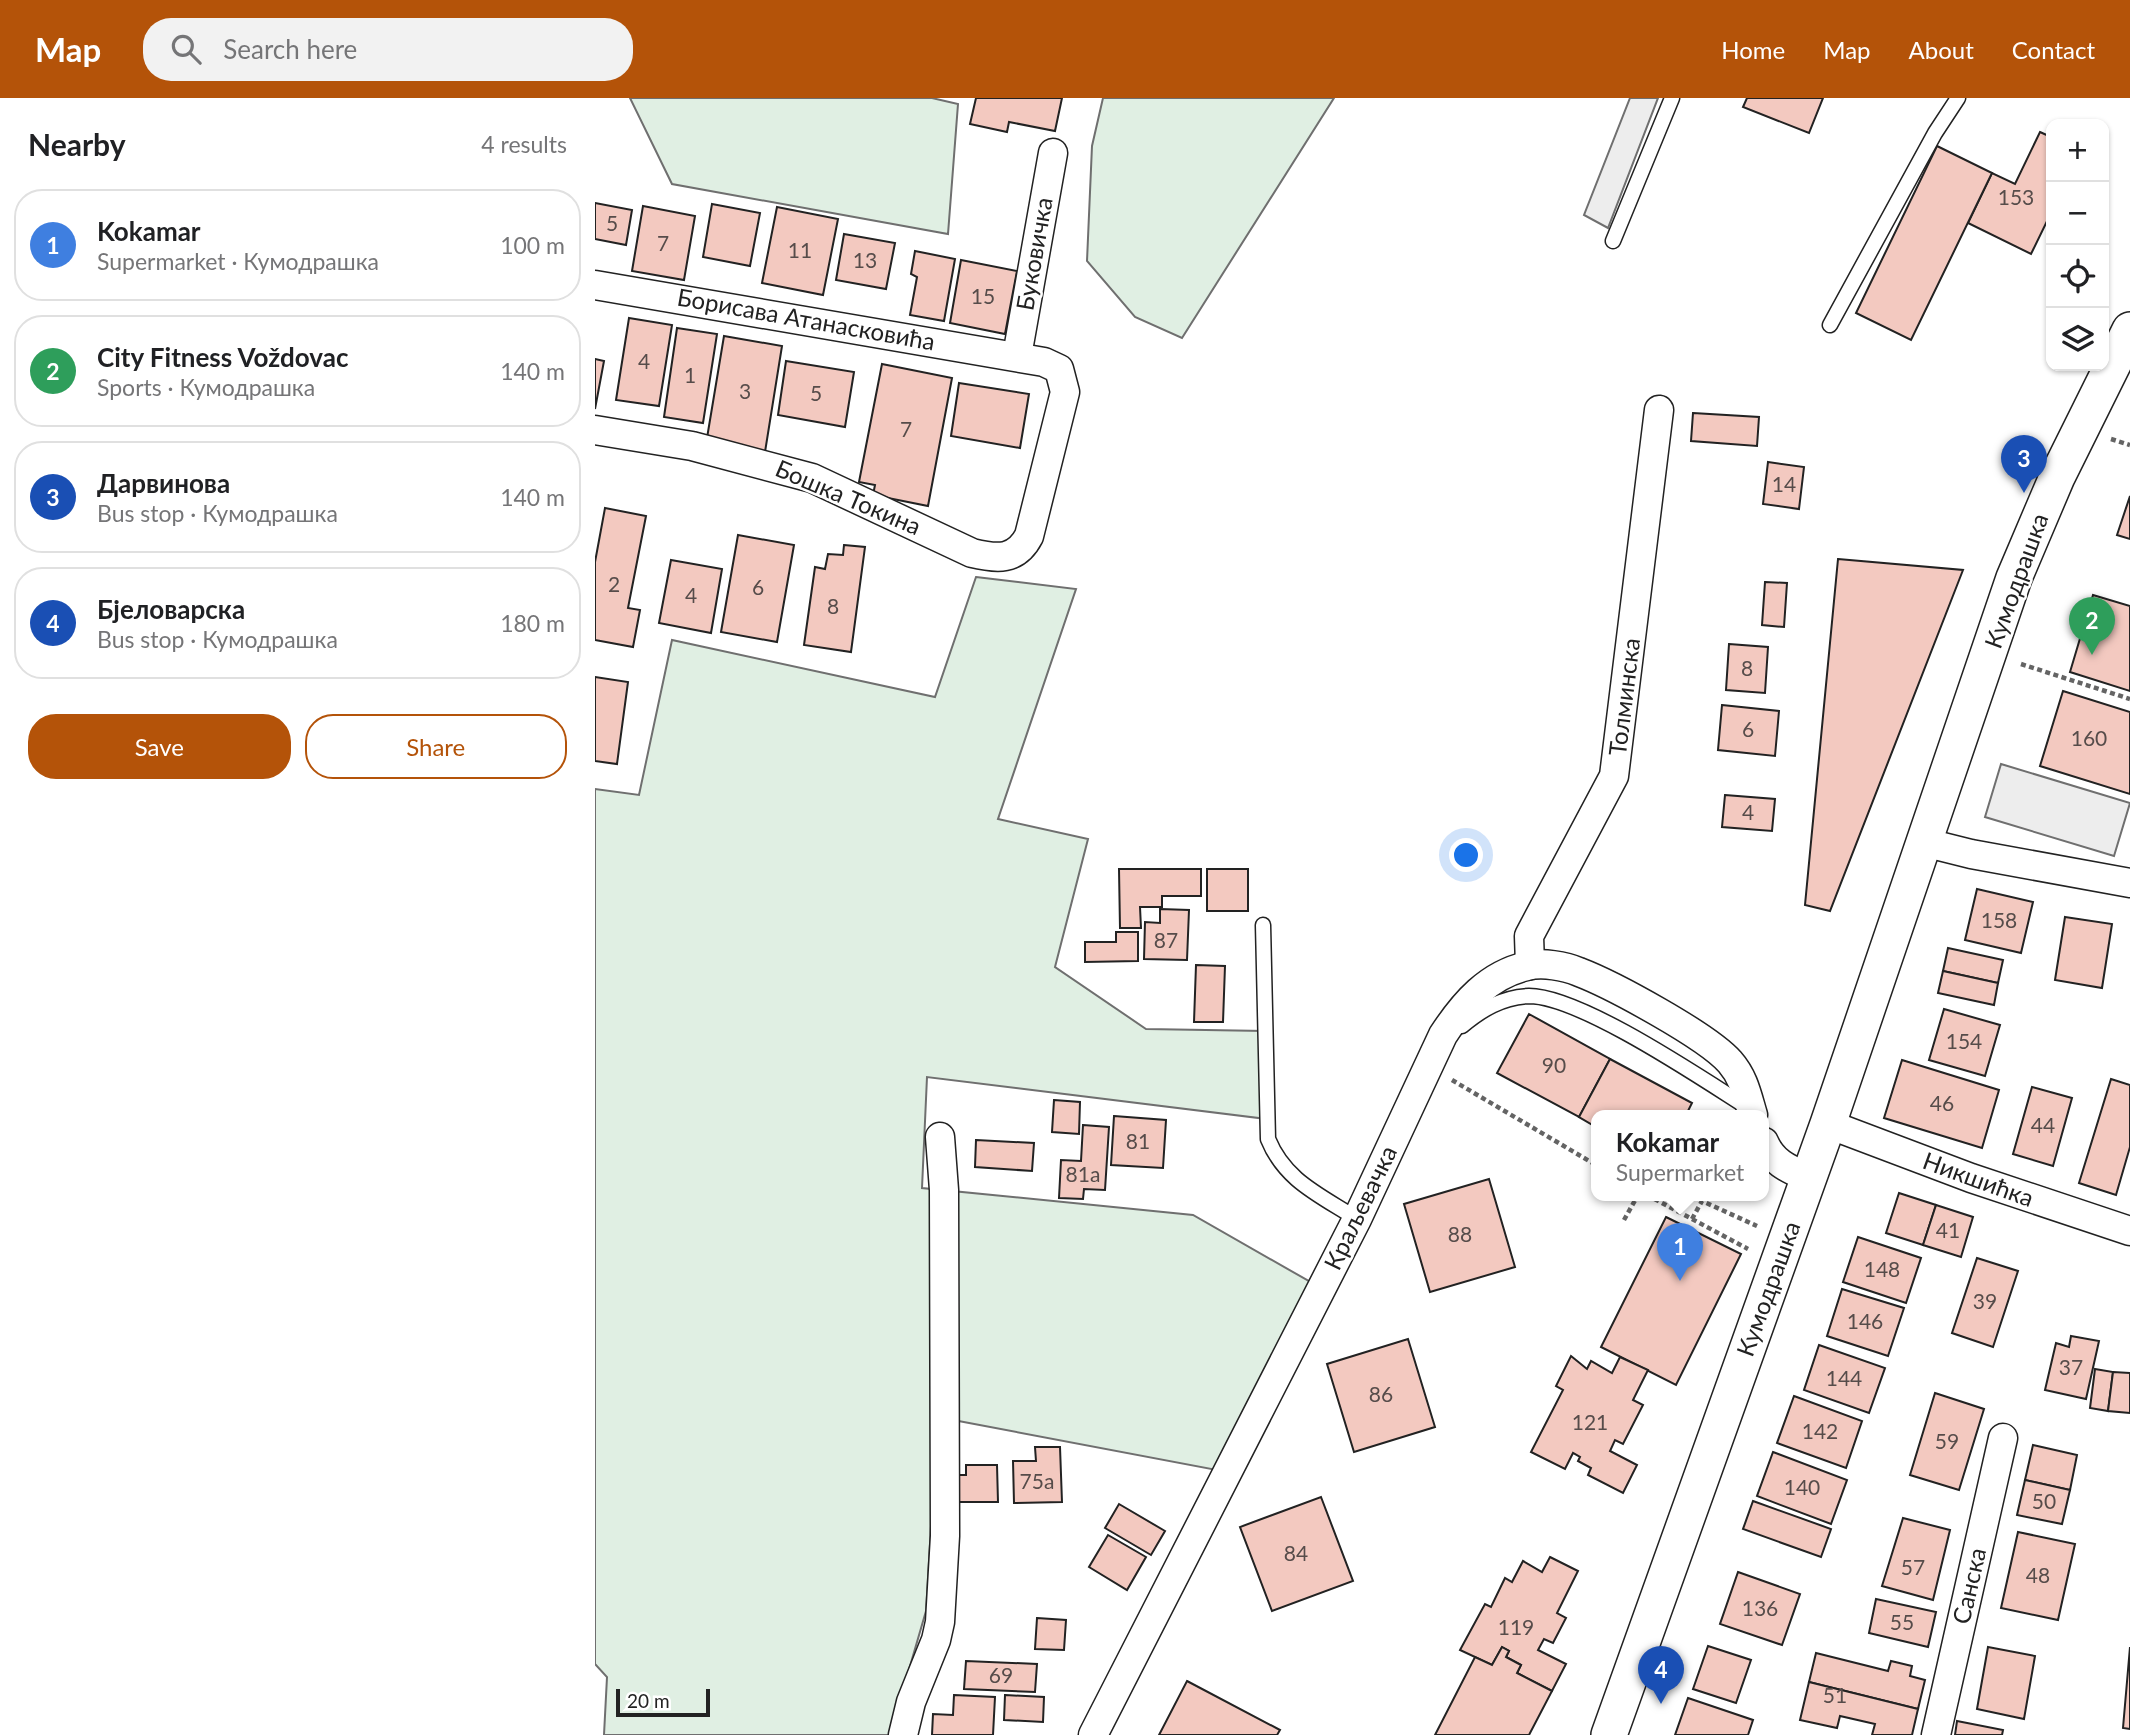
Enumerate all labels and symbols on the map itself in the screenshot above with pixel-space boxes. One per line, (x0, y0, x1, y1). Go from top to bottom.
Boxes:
house number: 153 (1998, 184, 2034, 209)
street label: Буковичка (1009, 195, 1058, 313)
house number: 5 (606, 210, 618, 235)
house number: 7 (657, 230, 669, 255)
house number: 11 (788, 237, 812, 262)
house number: 13 (853, 247, 877, 272)
street label: Борисава Атанасковића (675, 282, 937, 355)
house number: 15 (971, 283, 995, 308)
house number: 4 (638, 348, 650, 373)
house number: 1 (684, 362, 696, 387)
house number: 3 (739, 378, 751, 403)
house number: 5 (810, 380, 822, 405)
house number: 7 (900, 416, 912, 441)
pin: 3 (2001, 435, 2047, 493)
street label: Бошка Токина (771, 453, 926, 540)
house number: 14 (1772, 471, 1796, 496)
street label: Кумодрашка (1978, 509, 2053, 652)
house number: 2 (608, 571, 620, 596)
house number: 6 (752, 574, 764, 599)
house number: 4 (685, 582, 697, 607)
house number: 8 (827, 593, 839, 618)
pin: 2 (2069, 597, 2115, 655)
street label: Толминска (1602, 636, 1645, 757)
house number: 8 (1741, 655, 1753, 680)
house number: 6 (1742, 716, 1754, 741)
house number: 160 (2071, 725, 2107, 750)
house number: 4 (1742, 799, 1754, 824)
your location (1449, 838, 1483, 872)
house number: 158 (1981, 907, 2017, 932)
house number: 87 (1154, 927, 1178, 952)
house number: 154 (1946, 1028, 1982, 1053)
house number: 90 (1542, 1052, 1566, 1077)
house number: 46 (1930, 1090, 1954, 1115)
house number: 44 (2031, 1112, 2055, 1137)
house number: 81 (1126, 1128, 1150, 1153)
street label: Краљевачка (1317, 1140, 1402, 1274)
street label: Никшићка (1919, 1145, 2038, 1212)
house number: 81a (1066, 1161, 1100, 1186)
street label: Кумодрашка (1730, 1217, 1805, 1360)
house number: 41 (1936, 1217, 1960, 1242)
house number: 88 (1448, 1221, 1472, 1246)
pin: 1 (1657, 1223, 1703, 1281)
house number: 148 (1864, 1256, 1900, 1281)
house number: 39 (1973, 1288, 1997, 1313)
house number: 146 (1847, 1308, 1883, 1333)
house number: 37 (2059, 1354, 2083, 1379)
house number: 144 (1826, 1365, 1862, 1390)
house number: 86 (1369, 1381, 1393, 1406)
house number: 121 (1572, 1409, 1608, 1434)
house number: 142 (1802, 1418, 1838, 1443)
house number: 59 (1935, 1428, 1959, 1453)
house number: 75a (1020, 1468, 1054, 1493)
house number: 140 (1784, 1474, 1820, 1499)
house number: 50 (2032, 1488, 2056, 1513)
house number: 84 (1284, 1540, 1308, 1565)
street label: Санска (1946, 1545, 1991, 1627)
house number: 57 (1901, 1554, 1925, 1579)
house number: 48 (2026, 1562, 2050, 1587)
house number: 136 (1742, 1595, 1778, 1620)
house number: 55 (1890, 1609, 1914, 1634)
house number: 119 (1498, 1614, 1534, 1639)
pin: 4 (1638, 1646, 1684, 1704)
house number: 69 (989, 1662, 1013, 1687)
house number: 51 (1823, 1682, 1847, 1707)
scale bar (616, 1686, 711, 1718)

